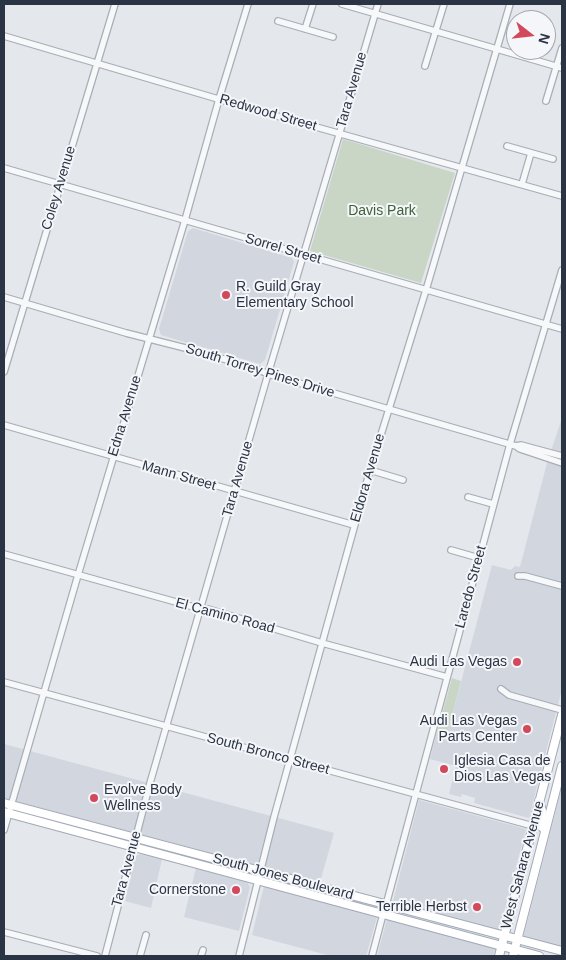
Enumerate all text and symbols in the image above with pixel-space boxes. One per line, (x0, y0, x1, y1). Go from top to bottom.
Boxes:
north arrow (506, 10, 556, 60)
text: N (535, 32, 554, 46)
street label: Tara Avenue (333, 50, 371, 130)
street label: Redwood Street (217, 91, 319, 135)
street label: Coley Avenue (38, 144, 80, 232)
park label: Davis Park (348, 203, 416, 219)
street label: Sorrel Street (243, 230, 323, 268)
place label: R. Guild Gray Elementary School (236, 279, 354, 312)
marker: R. Guild Gray Elementary School (220, 289, 232, 301)
street label: South Torrey Pines Drive (184, 340, 336, 402)
street label: Edna Avenue (105, 373, 145, 459)
street label: Eldora Avenue (347, 432, 389, 524)
street label: Tara Avenue (219, 439, 257, 519)
street label: Mann Street (140, 457, 218, 495)
street label: Laredo Street (452, 544, 490, 630)
street label: El Camino Road (174, 595, 276, 637)
place label: Audi Las Vegas (410, 654, 507, 670)
marker: Audi Las Vegas (511, 656, 523, 668)
place label: Audi Las Vegas Parts Center (420, 713, 517, 746)
marker: Audi Las Vegas Parts Center (521, 723, 533, 735)
street label: South Bronco Street (205, 730, 331, 778)
place label: Iglesia Casa de Dios Las Vegas (454, 753, 551, 786)
marker: Iglesia Casa de Dios Las Vegas (438, 763, 450, 775)
place label: Evolve Body Wellness (104, 782, 182, 814)
marker: Evolve Body Wellness (88, 792, 100, 804)
street label: West Sahara Avenue (498, 799, 548, 931)
street label: Tara Avenue (109, 829, 145, 909)
street label: South Jones Boulevard (211, 850, 355, 904)
place label: Cornerstone (149, 882, 226, 898)
marker: Cornerstone (230, 884, 242, 896)
place label: Terrible Herbst (376, 899, 467, 915)
marker: Terrible Herbst (471, 901, 483, 913)

